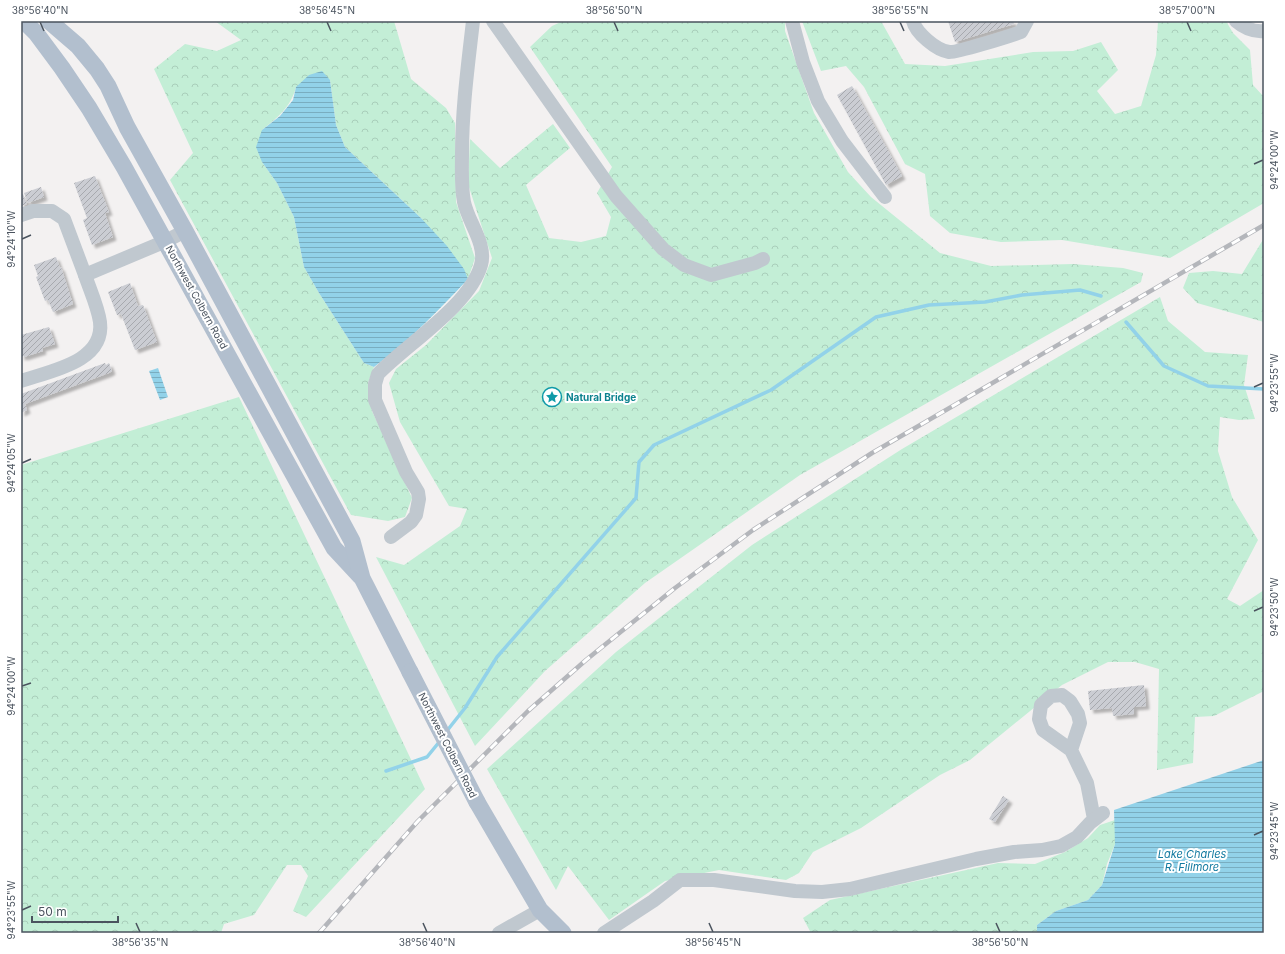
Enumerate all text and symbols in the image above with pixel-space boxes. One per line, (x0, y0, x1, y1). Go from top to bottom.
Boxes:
text: 38°56'40"N (12, 4, 68, 16)
text: 38°56'45"N (299, 4, 355, 16)
text: 38°56'50"N (586, 4, 642, 16)
text: 38°56'55"N (872, 4, 928, 16)
text: 38°57'00"N (1159, 4, 1215, 16)
text: 94°24'00"W (1268, 130, 1280, 190)
text: 94°24'10"W (5, 210, 17, 268)
street label: Northwest Colbern Road (164, 243, 230, 351)
text: 94°23'55"W (1268, 353, 1280, 412)
place icon: Natural Bridge (541, 386, 563, 408)
place label: Natural Bridge (566, 391, 636, 404)
text: 94°24'05"W (5, 433, 17, 493)
text: 94°23'50"W (1268, 577, 1280, 637)
text: 94°24'00"W (5, 656, 17, 716)
street label: Northwest Colbern Road (416, 690, 480, 800)
text: 94°23'45"W (1268, 802, 1280, 860)
water label: Lake Charles R. Fillmore (1158, 847, 1226, 874)
text: 94°23'55"W (5, 880, 17, 939)
scale bar (32, 898, 118, 924)
text: 50 m (38, 904, 67, 919)
text: 38°56'35"N (112, 936, 168, 948)
text: 38°56'40"N (399, 936, 455, 948)
text: 38°56'45"N (685, 936, 741, 948)
text: 38°56'50"N (972, 936, 1028, 948)

